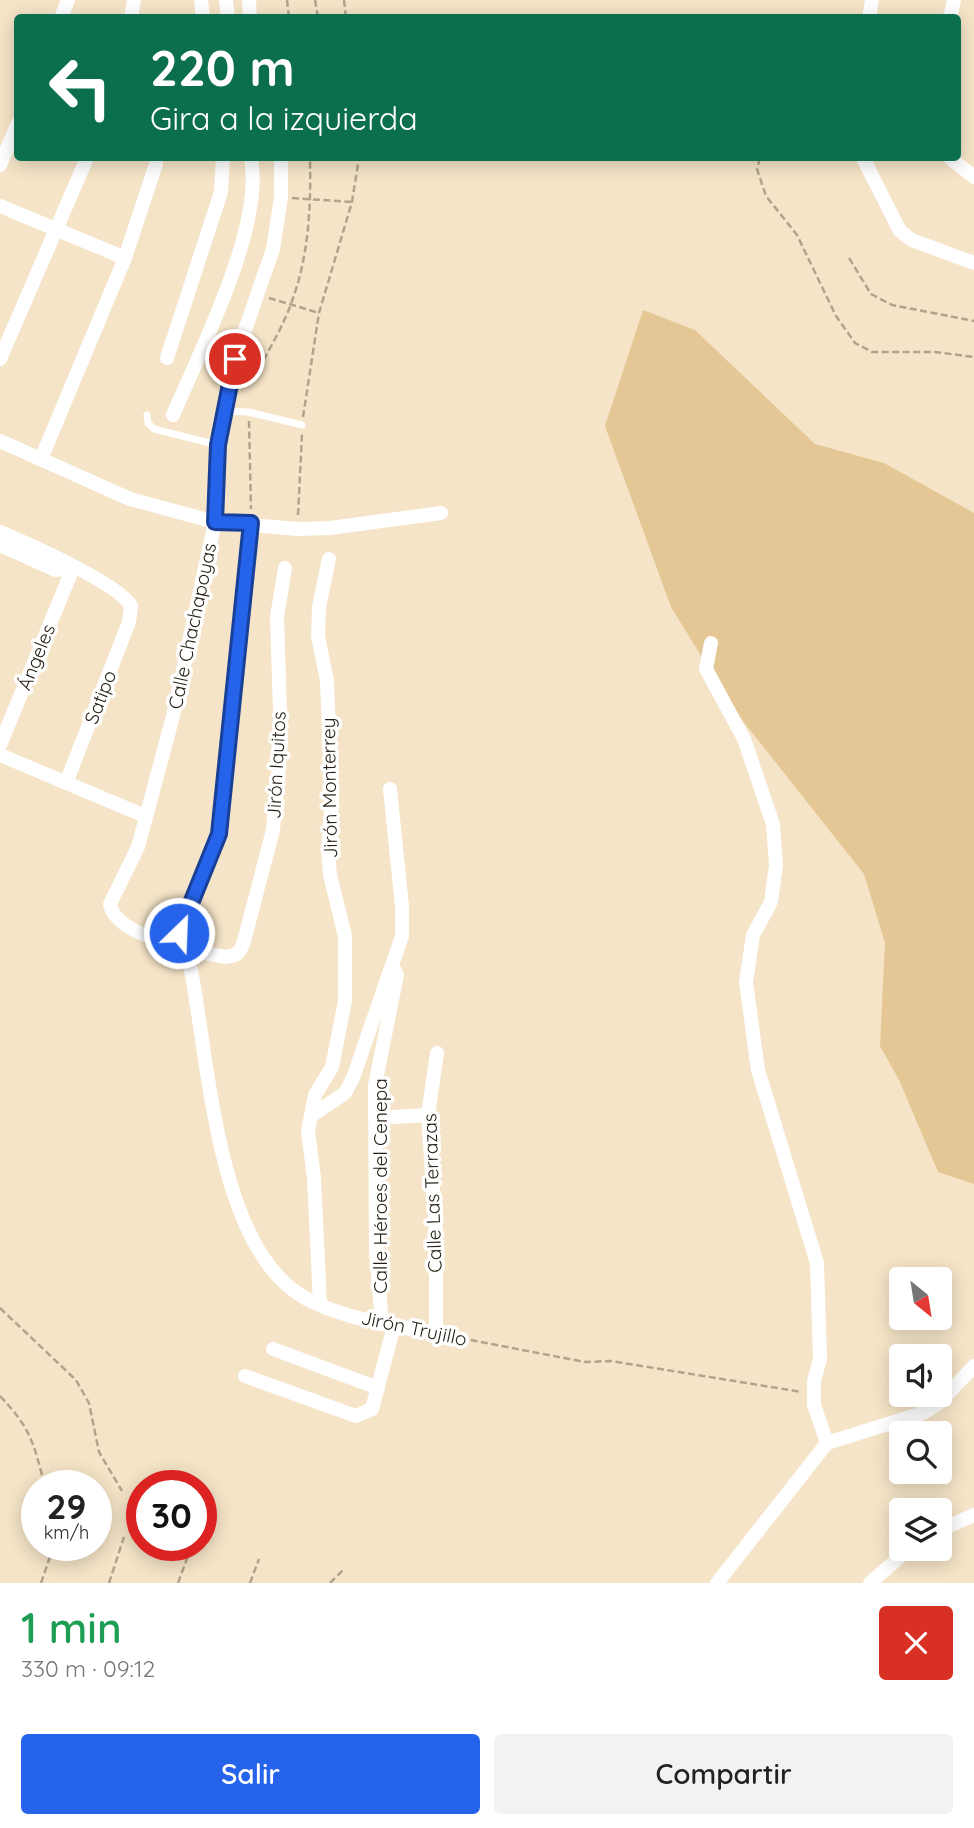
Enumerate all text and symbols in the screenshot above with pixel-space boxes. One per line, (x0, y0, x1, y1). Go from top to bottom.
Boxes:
text: 220 m (150, 37, 295, 98)
icon: left (35, 42, 126, 133)
text: Gira a la izquierda (150, 98, 418, 138)
pin (205, 329, 265, 389)
icon: arrive (216, 340, 254, 378)
street label: Calle Chachapoyas (163, 541, 221, 711)
street label: Ángeles (12, 620, 60, 694)
street label: Satipo (79, 667, 121, 727)
street label: Jirón Iquitos (261, 710, 291, 819)
street label: Jirón Monterrey (316, 717, 342, 859)
position arrow (142, 896, 216, 970)
street label: Calle Héroes del Cenepa (368, 1078, 392, 1294)
street label: Calle Las Terrazas (417, 1113, 447, 1273)
north arrow (889, 1267, 952, 1330)
map controls (889, 1267, 952, 1561)
street label: Jirón Trujillo (359, 1305, 469, 1351)
button: sound (889, 1344, 952, 1407)
button: search (889, 1421, 952, 1484)
speed limit sign: 30 (126, 1470, 217, 1561)
text: 29 (47, 1484, 86, 1528)
button: layers (889, 1498, 952, 1561)
text: km/h (44, 1521, 89, 1544)
text: 1 min (21, 1601, 122, 1654)
button: close (879, 1606, 953, 1680)
text: 330 m · 09:12 (21, 1654, 155, 1683)
button: Salir (21, 1734, 480, 1814)
button: Compartir (494, 1734, 953, 1814)

